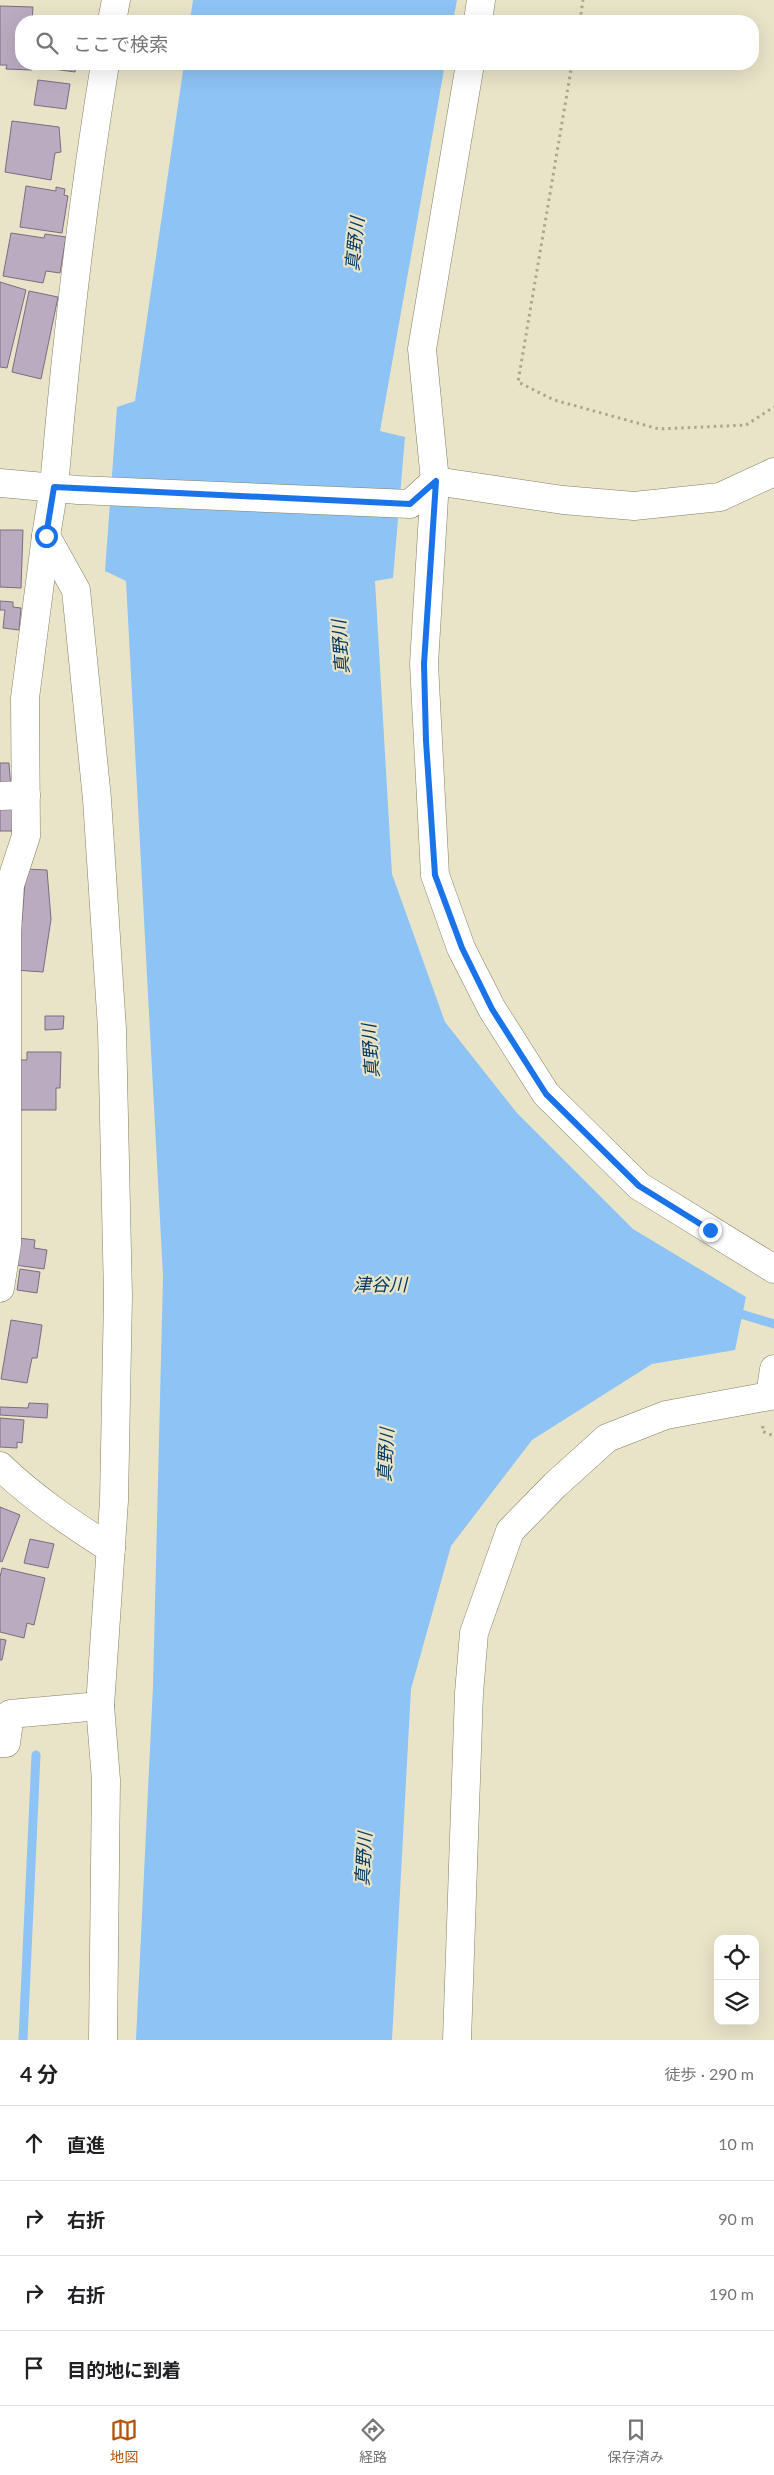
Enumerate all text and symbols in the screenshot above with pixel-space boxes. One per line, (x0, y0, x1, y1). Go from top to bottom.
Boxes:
search box (15, 15, 759, 70)
icon: search (33, 29, 61, 57)
text: ここで検索 (73, 32, 168, 55)
water label: 真野川 (340, 214, 368, 272)
route start (35, 525, 58, 548)
water label: 真野川 (327, 617, 353, 675)
water label: 真野川 (357, 1021, 383, 1079)
route end (699, 1219, 722, 1242)
water label: 津谷川 (353, 1273, 409, 1295)
water label: 真野川 (373, 1425, 398, 1483)
water label: 真野川 (351, 1829, 376, 1887)
map controls (714, 1935, 759, 2025)
button: locate (714, 1935, 759, 1980)
button: layers (714, 1980, 759, 2025)
text: 4 分 (20, 2061, 58, 2086)
text: 徒歩 · 290 m (665, 2064, 754, 2083)
icon: ahead (20, 2129, 48, 2157)
text: 直進 (67, 2133, 105, 2156)
text: 10 m (718, 2134, 754, 2153)
icon: right (20, 2204, 48, 2232)
text: 右折 (67, 2208, 105, 2231)
text: 90 m (718, 2209, 754, 2228)
icon: right (20, 2279, 48, 2307)
text: 右折 (67, 2283, 105, 2306)
text: 190 m (709, 2284, 754, 2303)
icon: arrive (20, 2354, 48, 2382)
text: 目的地に到着 (67, 2358, 181, 2381)
tab: 地図 (110, 2416, 138, 2466)
tab: 経路 (359, 2416, 387, 2466)
tab: 保存済み (608, 2416, 664, 2466)

